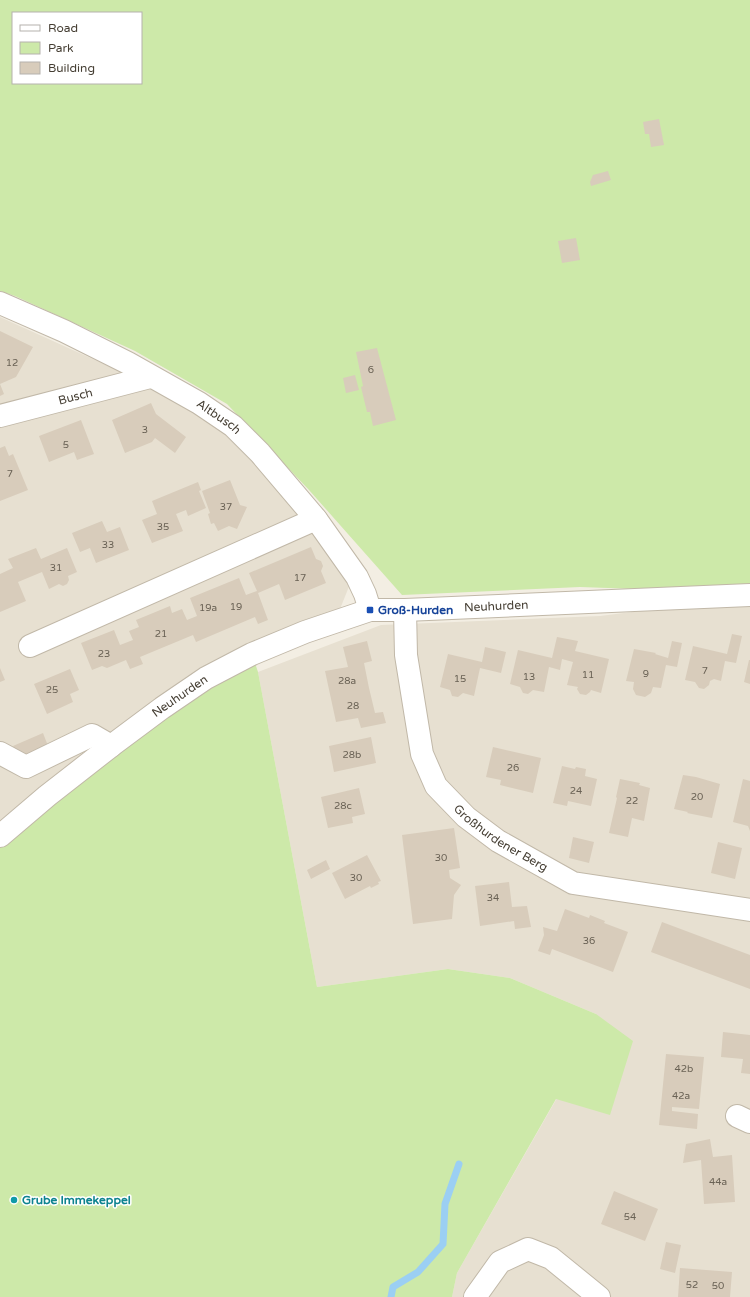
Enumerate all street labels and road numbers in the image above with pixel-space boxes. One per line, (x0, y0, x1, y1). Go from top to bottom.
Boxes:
street label: Busch (57, 385, 94, 408)
street label: Altbusch (194, 396, 244, 437)
street label: Neuhurden (464, 598, 529, 614)
street label: Neuhurden (149, 672, 210, 720)
street label: Großhurdener Berg (451, 802, 550, 874)

